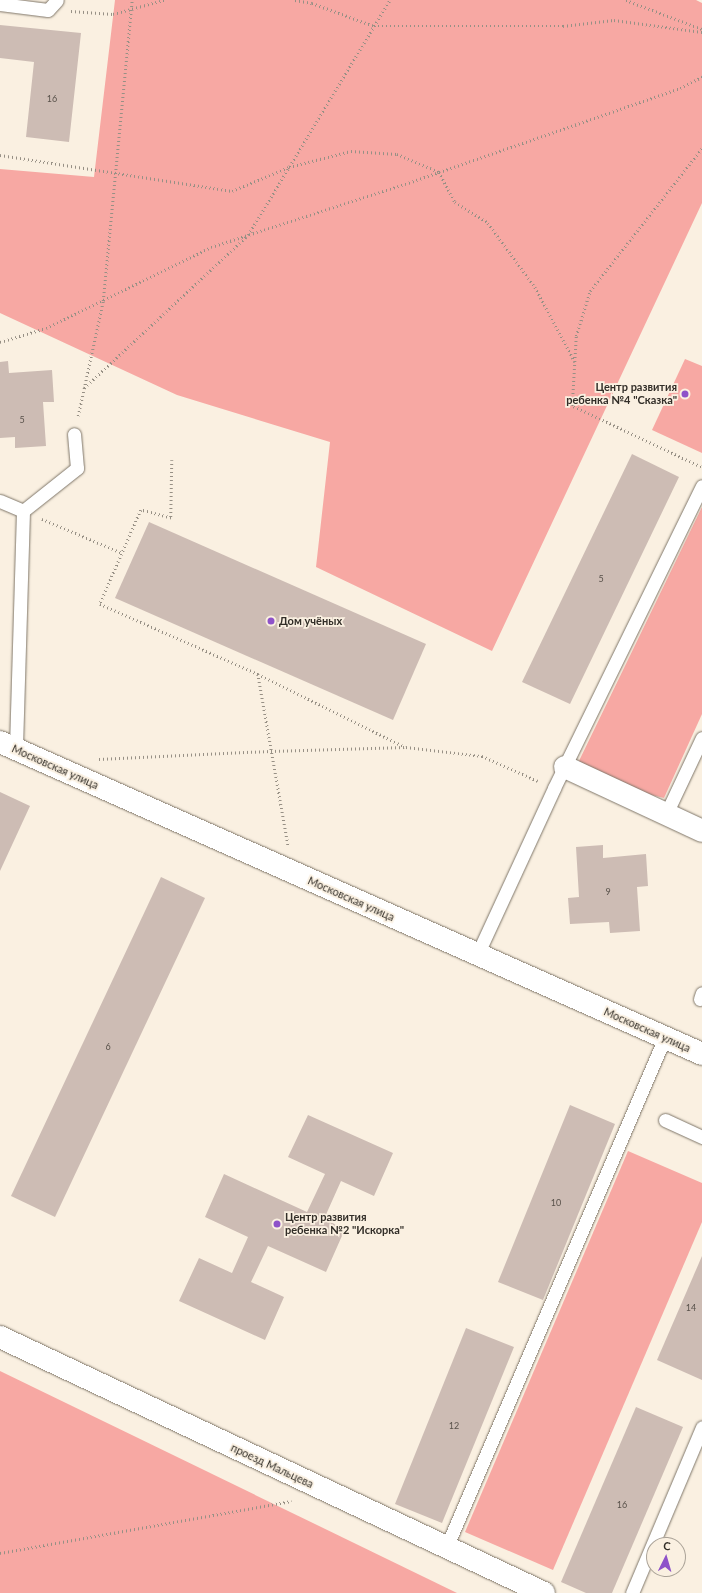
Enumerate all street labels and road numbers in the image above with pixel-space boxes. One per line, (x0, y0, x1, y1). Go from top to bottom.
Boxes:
street label: Московская улица (10, 742, 100, 792)
street label: Московская улица (306, 874, 396, 924)
street label: Московская улица (602, 1005, 692, 1055)
street label: проезд Мальцева (229, 1441, 315, 1491)

